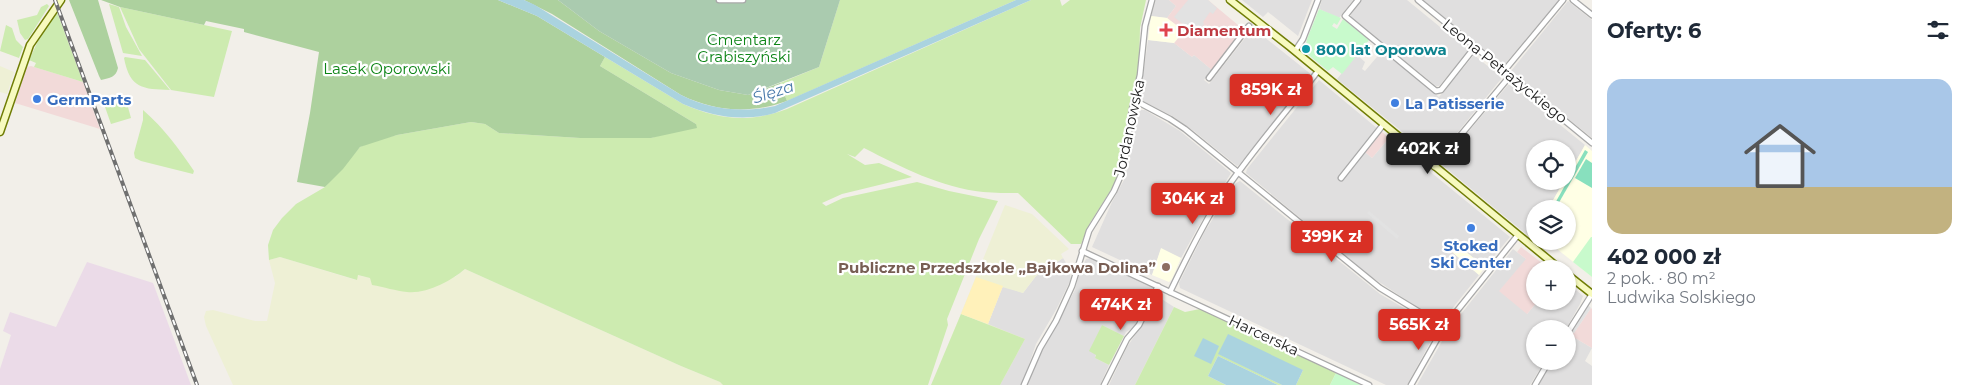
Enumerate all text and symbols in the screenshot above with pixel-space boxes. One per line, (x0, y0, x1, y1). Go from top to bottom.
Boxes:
street label: Leona Petrażyckiego (1439, 15, 1571, 127)
icon: filters (1924, 16, 1952, 44)
text: Oferty: 6 (1607, 18, 1701, 43)
place label: Diamentum (1177, 21, 1271, 40)
marker: Diamentum (1159, 23, 1173, 37)
park label: Cmentarz Grabiszyński (697, 30, 791, 66)
place label: 800 lat Oporowa (1316, 40, 1447, 59)
marker: 800 lat Oporowa (1300, 43, 1312, 55)
park label: Lasek Oporowski (323, 59, 451, 78)
pin: 859K zł (1225, 74, 1317, 116)
water label: Ślęza (750, 76, 796, 108)
street label: Jordanowska (1109, 78, 1149, 179)
text: 859K zł (1241, 80, 1301, 99)
place label: GermParts (47, 90, 131, 109)
marker: GermParts (31, 93, 43, 105)
place label: La Patisserie (1405, 94, 1504, 113)
marker: La Patisserie (1389, 97, 1401, 109)
icon: home (1735, 111, 1825, 201)
pin: 402K zł (1382, 132, 1474, 175)
text: 402K zł (1397, 139, 1459, 158)
map controls (1526, 140, 1576, 370)
button: locate (1526, 140, 1576, 190)
pin: 304K zł (1147, 182, 1239, 225)
text: 304K zł (1162, 189, 1224, 208)
button: layers (1526, 200, 1576, 250)
pin: 399K zł (1286, 220, 1378, 263)
marker: Stoked Ski Center (1465, 222, 1477, 234)
text: 399K zł (1302, 227, 1362, 246)
place label: Stoked Ski Center (1431, 236, 1512, 272)
text: 402 000 zł (1607, 244, 1721, 269)
place label: Publiczne Przedszkole „Bajkowa Dolina” (838, 258, 1156, 277)
button: + (1526, 260, 1576, 310)
marker: Publiczne Przedszkole „Bajkowa Dolina” (1160, 261, 1172, 273)
text: 2 pok. · 80 m² (1607, 269, 1716, 288)
pin: 474K zł (1075, 288, 1167, 331)
text: Ludwika Solskiego (1607, 288, 1756, 307)
text: 474K zł (1091, 295, 1151, 314)
pin: 565K zł (1373, 308, 1465, 351)
street label: Harcerska (1226, 310, 1302, 360)
text: 565K zł (1389, 315, 1449, 334)
button: − (1526, 320, 1576, 370)

